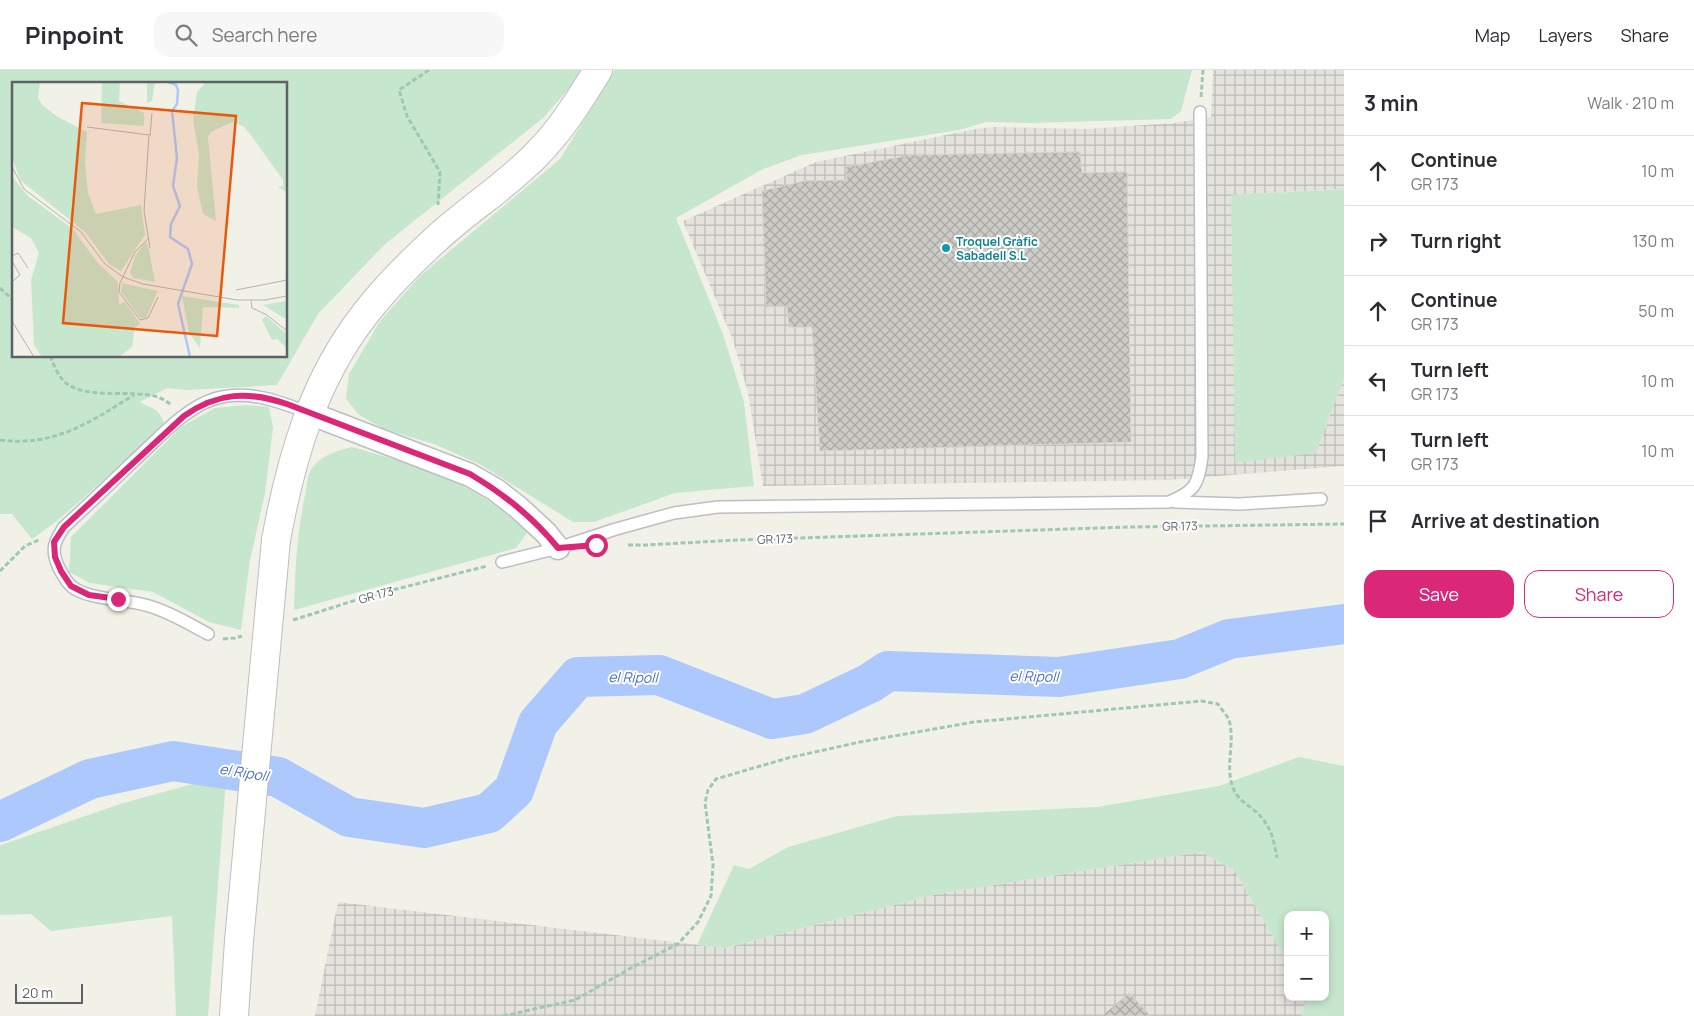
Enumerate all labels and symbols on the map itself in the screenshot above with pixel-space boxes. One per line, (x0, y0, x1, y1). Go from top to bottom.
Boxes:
inset map (12, 82, 288, 358)
place label: Troquel Gràfic Sabadell S.L (956, 233, 1038, 264)
marker: Troquel Gràfic Sabadell S.L (940, 242, 952, 254)
street label: GR 173 (1162, 517, 1198, 535)
street label: GR 173 (757, 530, 793, 548)
route start (585, 534, 608, 557)
street label: GR 173 (357, 582, 395, 608)
route end (107, 588, 130, 611)
water label: el Ripoll (1009, 666, 1061, 686)
water label: el Ripoll (608, 667, 660, 687)
water label: el Ripoll (218, 759, 272, 786)
scale bar (15, 981, 82, 1004)

